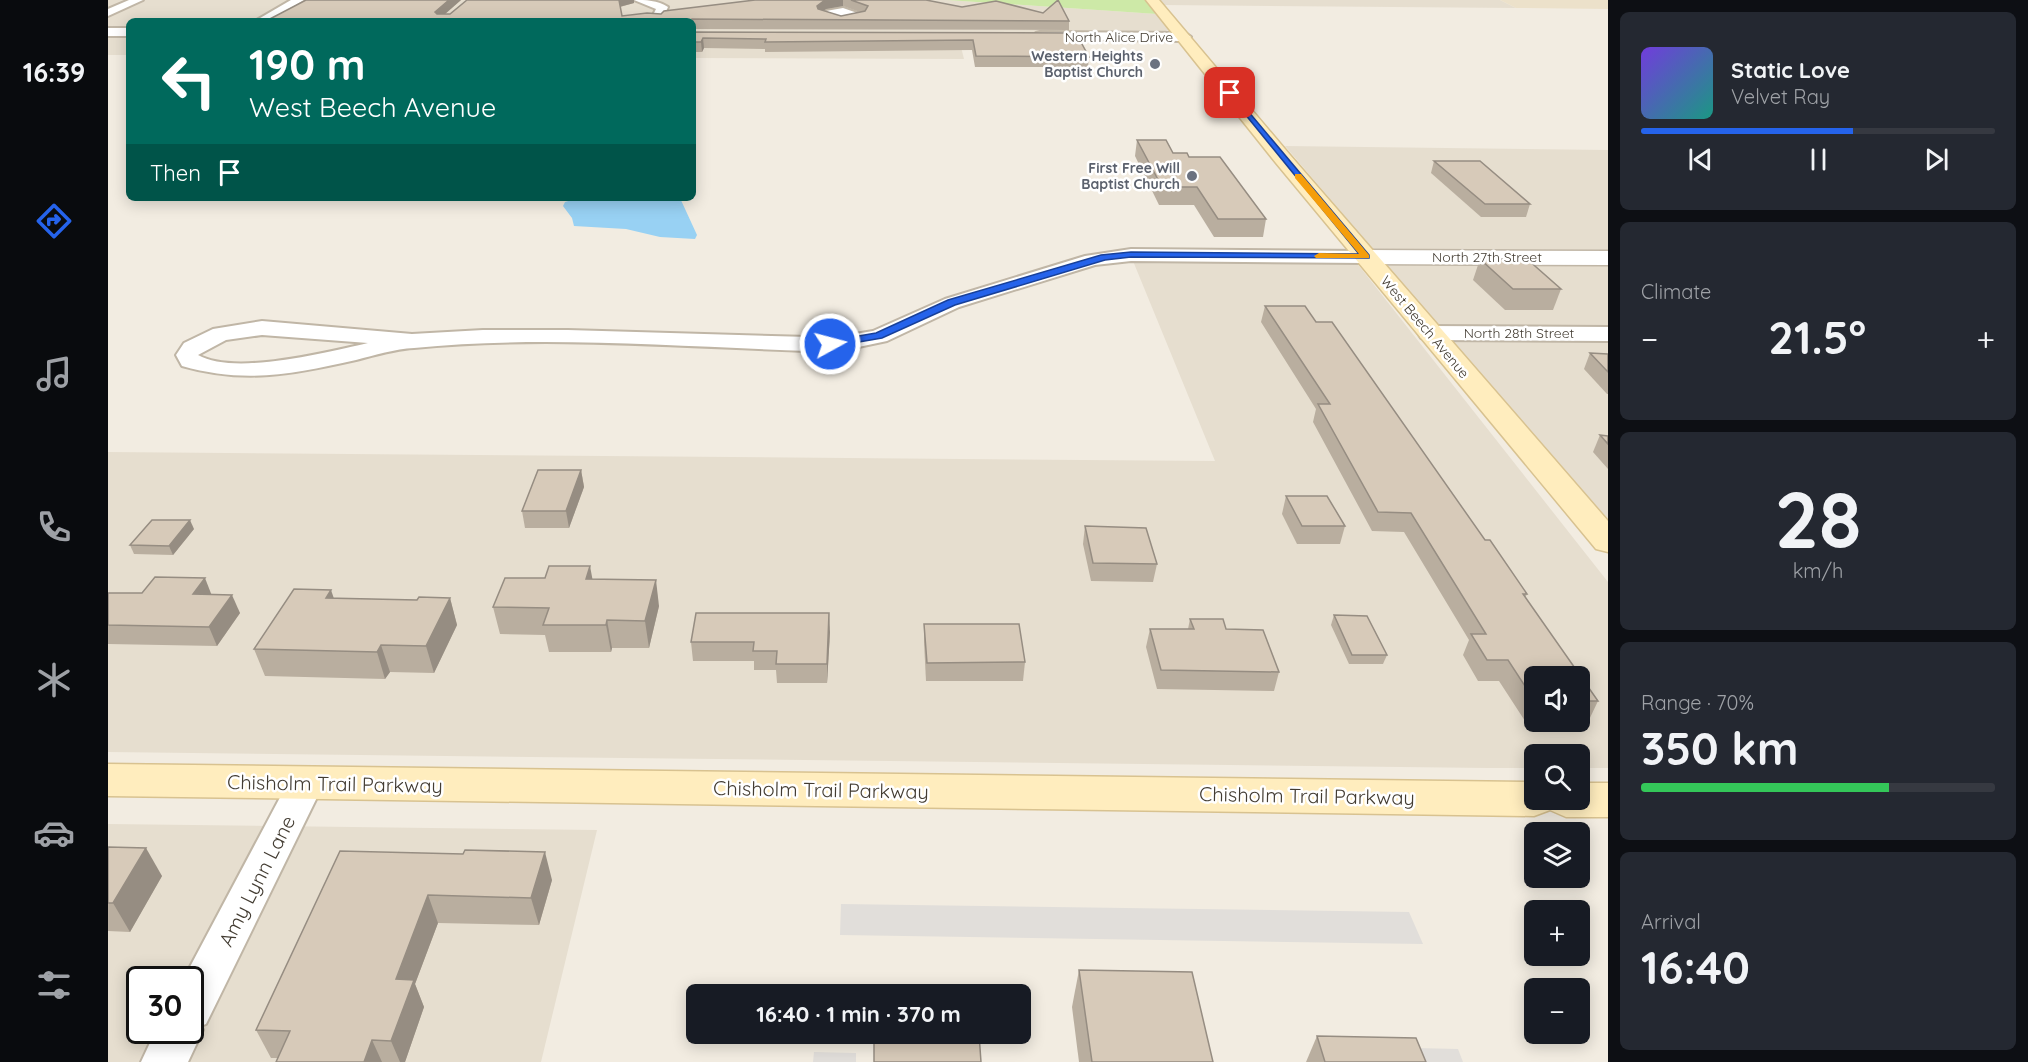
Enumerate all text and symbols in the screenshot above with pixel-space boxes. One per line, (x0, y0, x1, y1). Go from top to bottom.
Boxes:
street label: North Alice Drive (1065, 28, 1173, 46)
text: 190 m (249, 38, 365, 91)
icon: left (150, 42, 228, 120)
place label: Western Heights Baptist Church (1031, 47, 1143, 81)
text: 16:39 (23, 55, 85, 89)
text: Static Love (1731, 56, 1850, 84)
marker: Western Heights Baptist Church (1148, 57, 1162, 71)
pin (1204, 67, 1255, 118)
icon: arrive (1213, 76, 1246, 109)
text: Velvet Ray (1731, 84, 1830, 109)
text: West Beech Avenue (249, 90, 496, 124)
icon: previous (1684, 143, 1717, 176)
icon: pause (1802, 143, 1835, 176)
icon: next (1920, 143, 1953, 176)
icon: arrive (213, 156, 246, 189)
text: Then (150, 159, 201, 187)
place label: First Free Will Baptist Church (1081, 159, 1180, 193)
marker: First Free Will Baptist Church (1185, 169, 1199, 183)
icon: directions (33, 200, 75, 242)
street label: North 27th Street (1432, 248, 1542, 266)
street label: West Beech Avenue (1377, 272, 1473, 382)
text: Climate (1641, 279, 1711, 304)
text: 21.5° (1768, 309, 1866, 365)
position arrow (798, 312, 862, 376)
text: − (1641, 318, 1658, 359)
text: + (1976, 318, 1995, 359)
street label: North 28th Street (1464, 324, 1575, 342)
icon: music (33, 353, 75, 395)
text: 28 (1774, 470, 1862, 568)
icon: phone (33, 506, 75, 548)
text: km/h (1793, 558, 1843, 583)
icon: climate (33, 659, 75, 701)
map controls (1524, 666, 1590, 1044)
button: sound (1524, 666, 1590, 732)
text: Range · 70% (1641, 690, 1754, 715)
text: 350 km (1641, 720, 1798, 776)
button: search (1524, 744, 1590, 810)
street label: Chisholm Trail Parkway (227, 769, 443, 798)
street label: Chisholm Trail Parkway (713, 775, 929, 804)
street label: Chisholm Trail Parkway (1199, 781, 1415, 810)
street label: Amy Lynn Lane (213, 811, 300, 950)
icon: car (33, 812, 75, 854)
button: layers (1524, 822, 1590, 888)
button: + (1524, 900, 1590, 966)
text: Arrival (1641, 909, 1701, 934)
text: 16:40 (1641, 939, 1750, 995)
icon: filters (33, 964, 75, 1006)
speed limit sign: 30 (126, 966, 204, 1044)
button: − (1524, 978, 1590, 1044)
text: 16:40 · 1 min · 370 m (756, 1000, 961, 1028)

